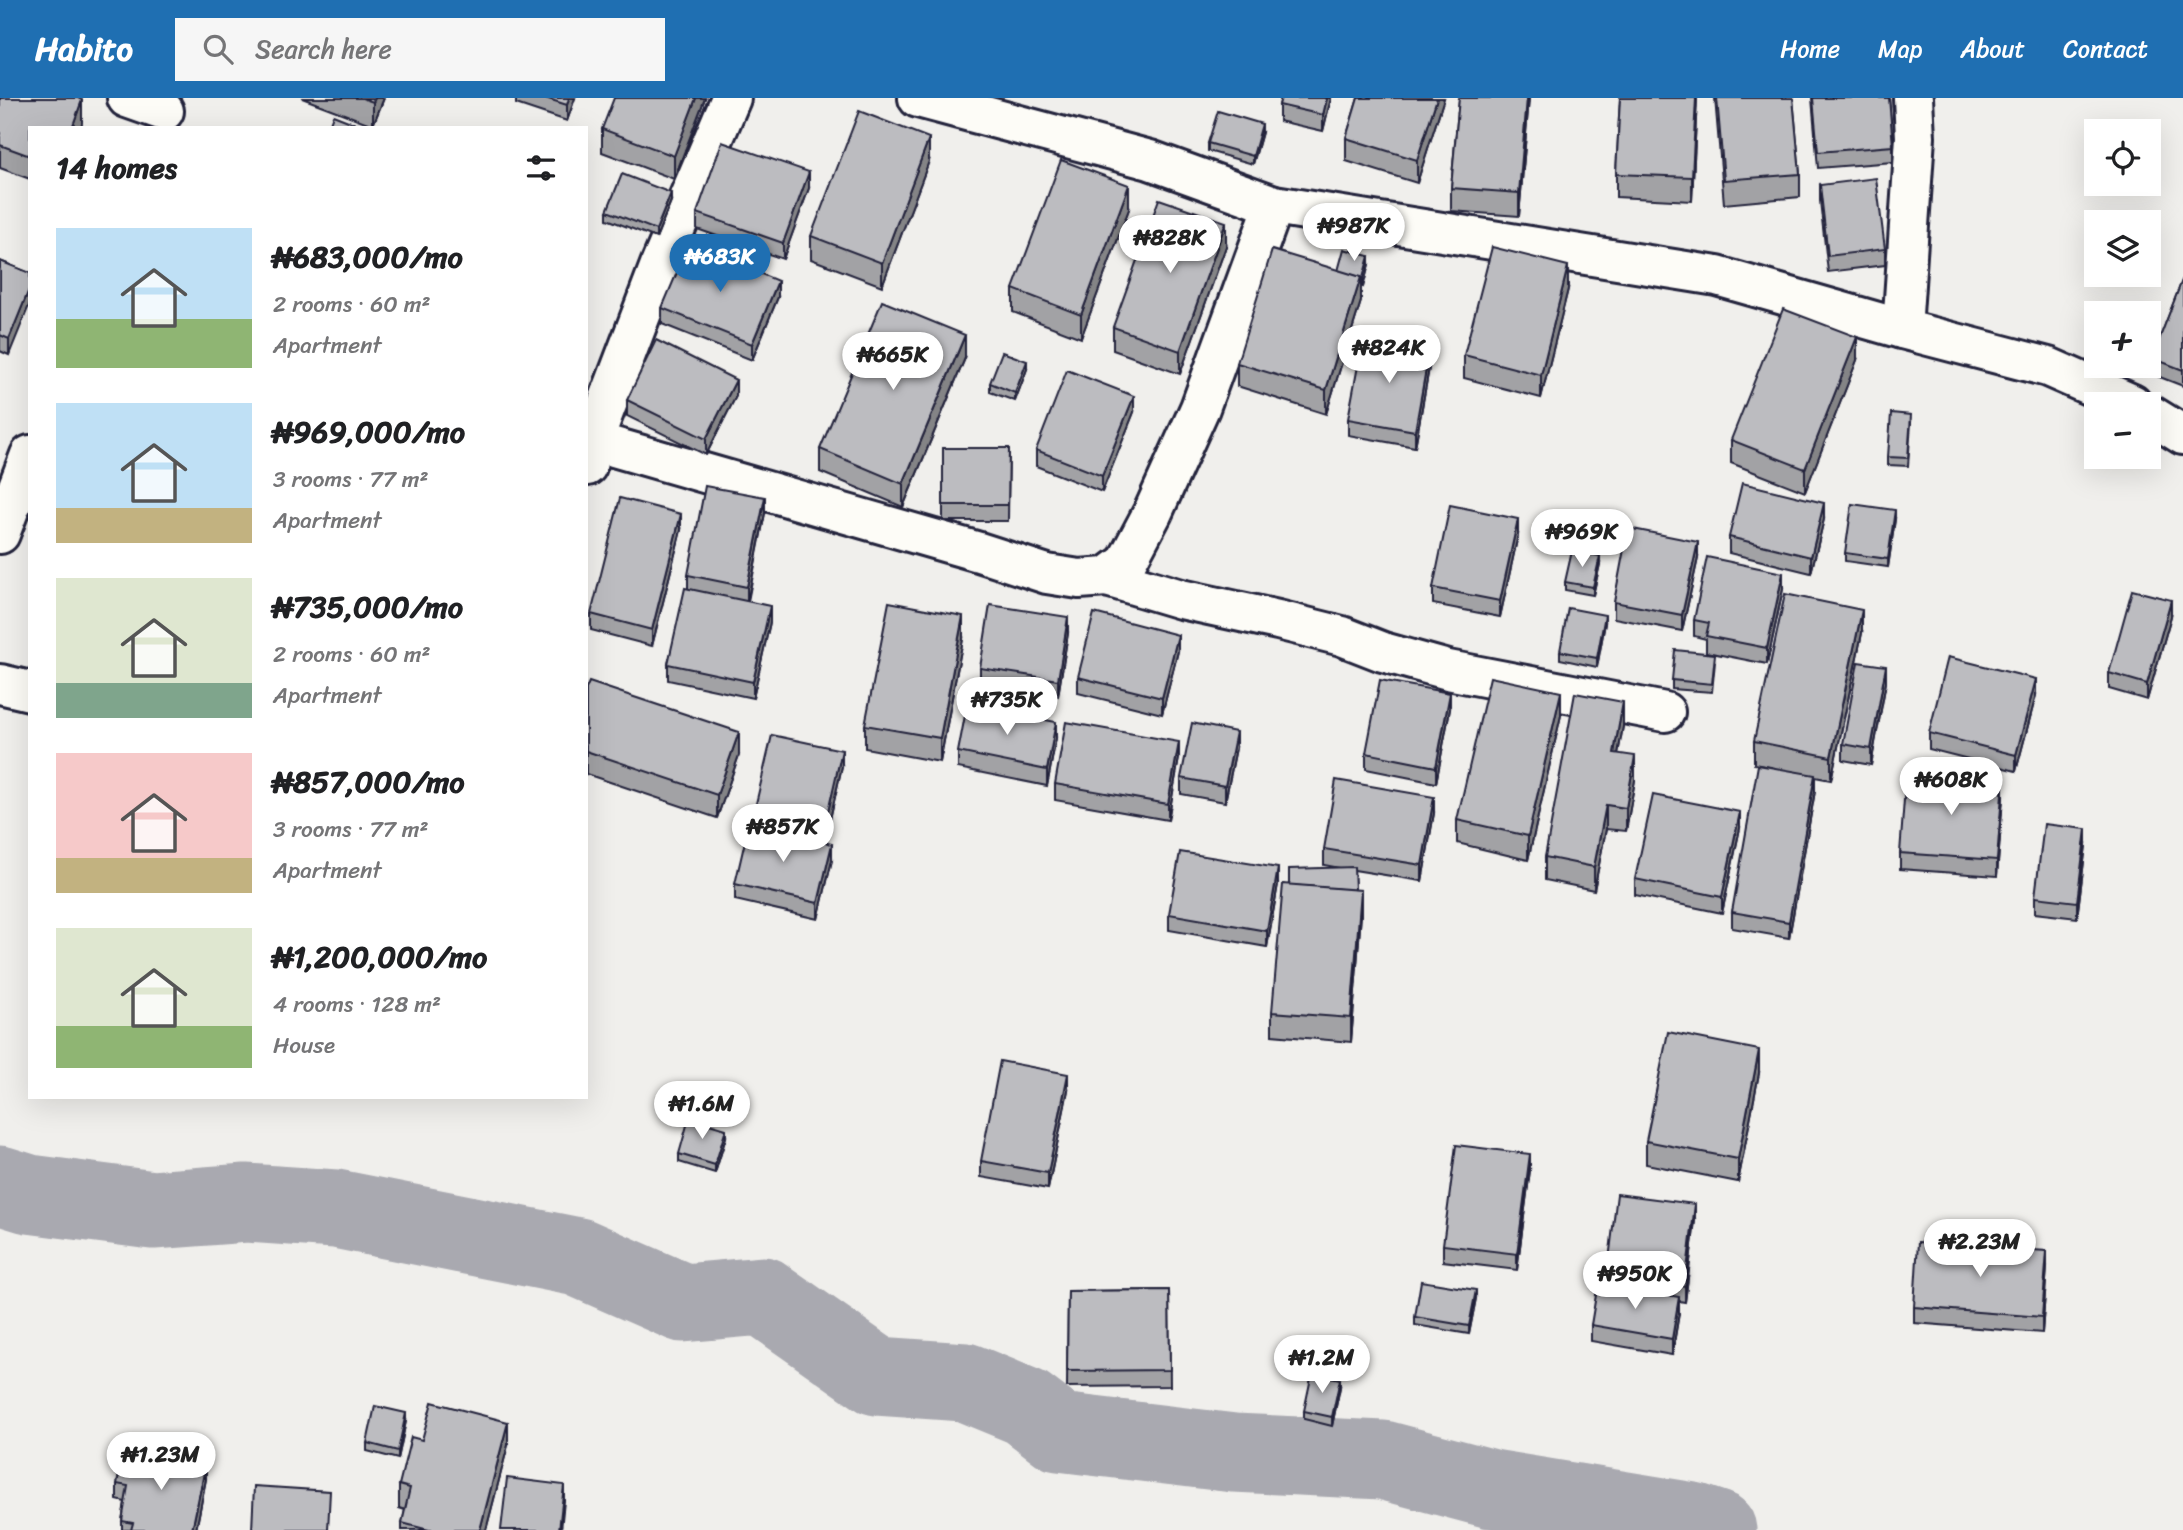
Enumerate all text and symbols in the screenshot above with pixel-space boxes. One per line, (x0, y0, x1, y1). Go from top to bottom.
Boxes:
search box (175, 18, 665, 81)
text: Habito (35, 20, 133, 78)
text: Search here (255, 26, 392, 72)
text: Home (1780, 28, 1840, 70)
text: Map (1878, 28, 1922, 70)
text: About (1960, 28, 2025, 70)
text: Contact (2063, 28, 2148, 70)
icon: search (199, 30, 237, 68)
map controls (2084, 119, 2161, 469)
button: locate (2084, 119, 2161, 196)
text: 14 homes (56, 141, 177, 195)
icon: filters (522, 149, 560, 187)
pin: ₦987K (1305, 204, 1403, 263)
text: ₦987K (1319, 205, 1389, 246)
button: layers (2084, 210, 2161, 287)
pin: ₦828K (1121, 216, 1219, 275)
text: ₦828K (1135, 217, 1205, 258)
text: ₦683,000/mo (273, 230, 463, 284)
pin: ₦683K (671, 234, 769, 294)
text: ₦683K (686, 236, 754, 277)
icon: home (112, 256, 196, 340)
text: 2 rooms · 60 m² (273, 284, 431, 325)
button: + (2084, 301, 2161, 378)
text: Apartment (273, 325, 382, 366)
pin: ₦824K (1340, 326, 1438, 385)
text: ₦824K (1354, 327, 1424, 368)
pin: ₦665K (844, 332, 942, 392)
text: ₦665K (858, 334, 928, 375)
button: − (2084, 392, 2161, 469)
text: ₦969,000/mo (273, 405, 465, 459)
icon: home (112, 431, 196, 515)
text: 3 rooms · 77 m² (273, 459, 429, 500)
text: Apartment (273, 500, 382, 541)
pin: ₦969K (1533, 510, 1631, 569)
text: ₦969K (1547, 511, 1617, 552)
text: ₦735,000/mo (273, 580, 463, 634)
icon: home (112, 606, 196, 690)
text: 2 rooms · 60 m² (273, 634, 431, 675)
text: Apartment (273, 675, 382, 716)
pin: ₦735K (958, 678, 1056, 737)
text: ₦735K (972, 679, 1042, 720)
text: ₦857,000/mo (273, 755, 465, 809)
pin: ₦608K (1902, 758, 2000, 817)
text: ₦608K (1916, 759, 1986, 800)
icon: home (112, 781, 196, 865)
pin: ₦857K (734, 804, 832, 864)
text: ₦857K (748, 806, 818, 847)
text: 3 rooms · 77 m² (273, 809, 429, 850)
text: Apartment (273, 850, 382, 891)
text: ₦1,200,000/mo (273, 930, 487, 984)
icon: home (112, 956, 196, 1040)
text: 4 rooms · 128 m² (273, 984, 441, 1025)
text: House (273, 1025, 335, 1066)
pin: ₦1.6M (653, 1082, 751, 1141)
text: ₦1.6M (670, 1083, 734, 1124)
pin: ₦2.23M (1923, 1220, 2037, 1279)
text: ₦2.23M (1940, 1221, 2020, 1262)
pin: ₦950K (1586, 1252, 1684, 1311)
text: ₦950K (1599, 1253, 1671, 1294)
pin: ₦1.2M (1273, 1336, 1371, 1395)
text: ₦1.2M (1290, 1337, 1354, 1378)
pin: ₦1.23M (104, 1432, 218, 1492)
text: ₦1.23M (123, 1434, 199, 1475)

